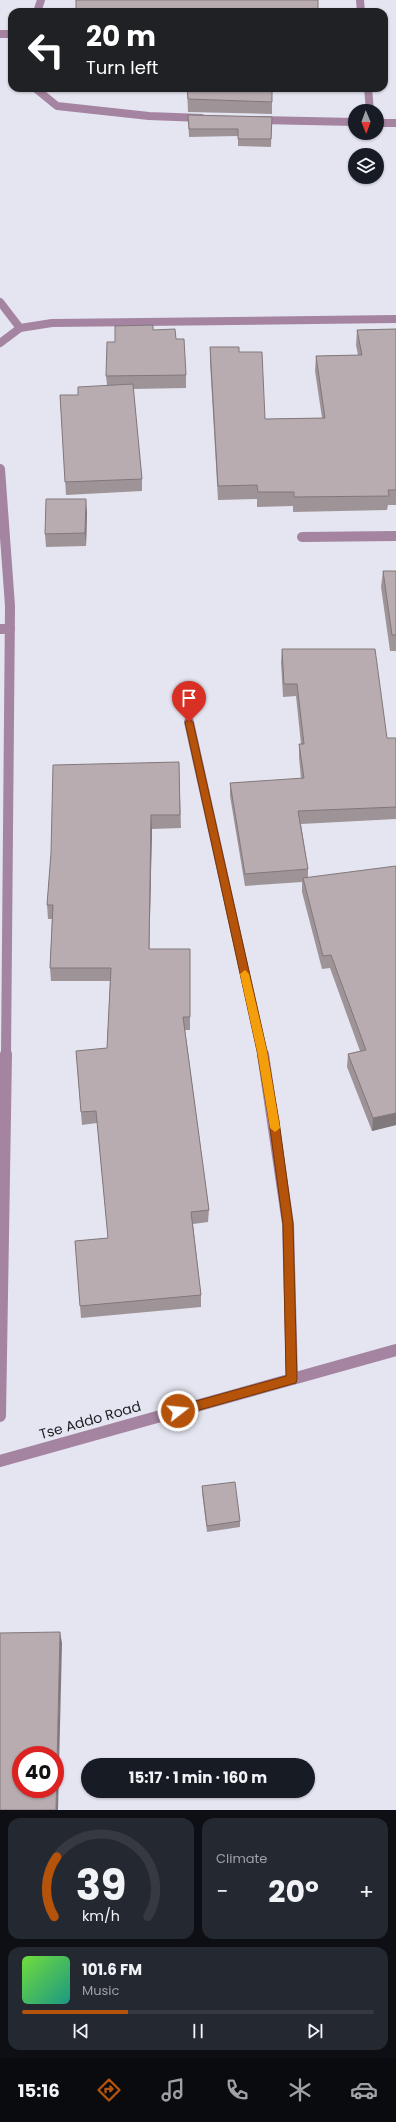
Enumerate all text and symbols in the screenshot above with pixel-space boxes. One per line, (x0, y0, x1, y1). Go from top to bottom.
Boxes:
text: 20 m (86, 17, 156, 56)
icon: left (20, 24, 72, 76)
text: Turn left (86, 55, 158, 80)
north arrow (348, 104, 384, 140)
map controls (348, 104, 384, 184)
button: layers (348, 148, 384, 184)
pin (172, 681, 206, 722)
icon: arrive (178, 687, 200, 709)
position arrow (157, 1390, 199, 1432)
street label: Tse Addo Road (37, 1396, 143, 1444)
speed limit sign: 40 (12, 1746, 64, 1798)
text: 15:17 · 1 min · 160 m (129, 1767, 267, 1788)
text: Climate (216, 1849, 267, 1868)
text: 39 (76, 1855, 126, 1914)
text: 20° (268, 1870, 319, 1913)
text: − (216, 1876, 228, 1907)
text: + (359, 1876, 374, 1907)
text: km/h (82, 1905, 120, 1925)
text: 101.6 FM (82, 1959, 142, 1980)
text: Music (82, 1981, 119, 2000)
icon: previous (70, 2020, 92, 2042)
icon: pause (187, 2020, 209, 2042)
icon: next (304, 2020, 326, 2042)
icon: directions (95, 2076, 123, 2104)
icon: music (159, 2076, 187, 2104)
icon: phone (223, 2076, 251, 2104)
icon: climate (286, 2076, 314, 2104)
icon: car (350, 2076, 378, 2104)
text: 15:16 (18, 2078, 60, 2103)

